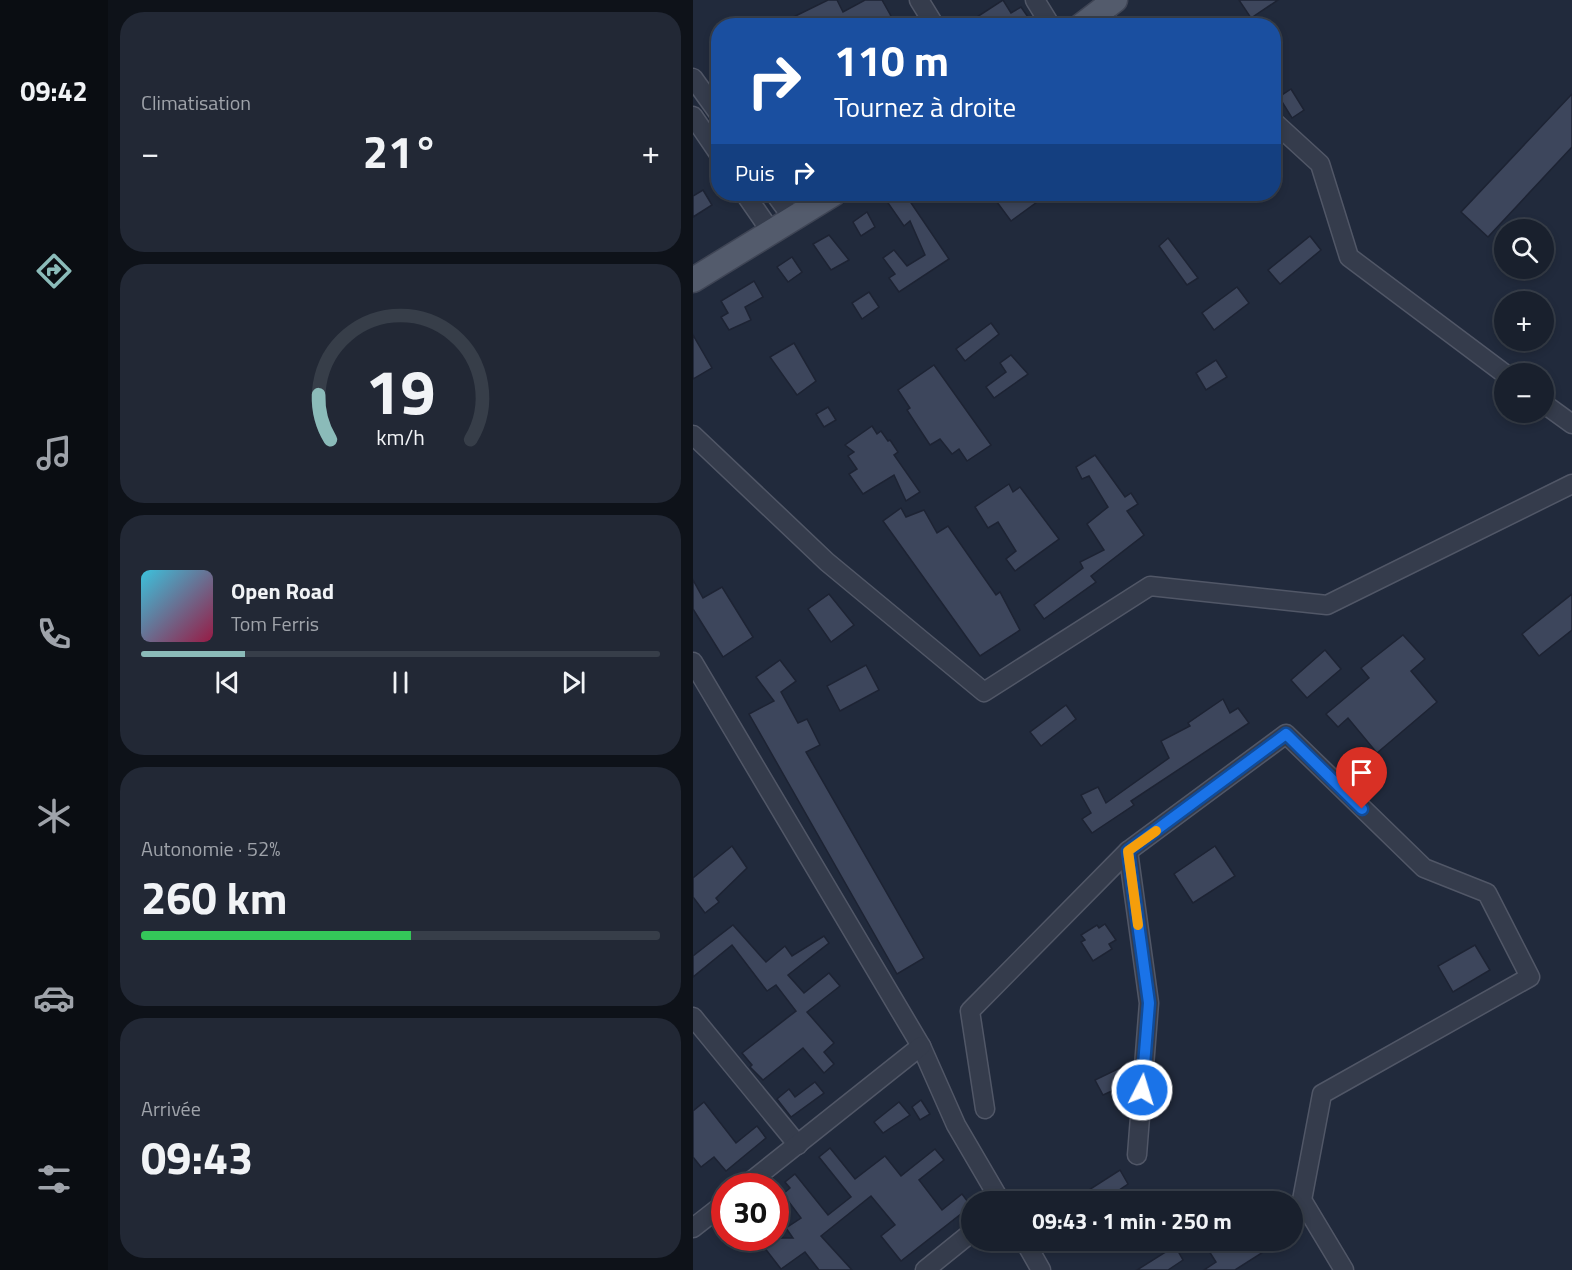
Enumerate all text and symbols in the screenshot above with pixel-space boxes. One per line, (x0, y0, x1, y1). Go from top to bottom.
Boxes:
text: 110 m (834, 28, 949, 92)
icon: right (735, 42, 813, 120)
text: 09:42 (20, 70, 88, 111)
text: Tournez à droite (834, 86, 1016, 127)
text: Climatisation (141, 87, 251, 118)
text: 21° (363, 117, 438, 185)
text: − (141, 127, 159, 177)
text: + (642, 127, 660, 177)
text: Puis (735, 156, 775, 190)
icon: right (787, 156, 820, 189)
map controls (1494, 219, 1554, 423)
button: search (1494, 219, 1554, 279)
icon: directions (33, 250, 75, 292)
button: + (1494, 291, 1554, 351)
text: 19 (366, 344, 435, 439)
button: − (1494, 363, 1554, 423)
text: km/h (376, 422, 425, 454)
icon: music (33, 432, 75, 474)
text: Open Road (231, 574, 334, 608)
text: Tom Ferris (231, 608, 319, 639)
icon: phone (33, 613, 75, 655)
icon: previous (211, 666, 244, 699)
icon: pause (384, 666, 417, 699)
icon: next (557, 666, 590, 699)
pin (1336, 747, 1387, 809)
icon: arrive (1345, 756, 1378, 789)
icon: climate (33, 795, 75, 837)
text: Autonomie · 52% (141, 833, 280, 864)
text: 260 km (141, 863, 287, 931)
icon: car (33, 977, 75, 1019)
position arrow (1110, 1058, 1174, 1122)
text: Arrivée (141, 1093, 201, 1124)
text: 09:43 (141, 1123, 253, 1191)
icon: filters (33, 1158, 75, 1200)
speed limit sign: 30 (711, 1173, 789, 1251)
text: 09:43 · 1 min · 250 m (1032, 1204, 1232, 1238)

